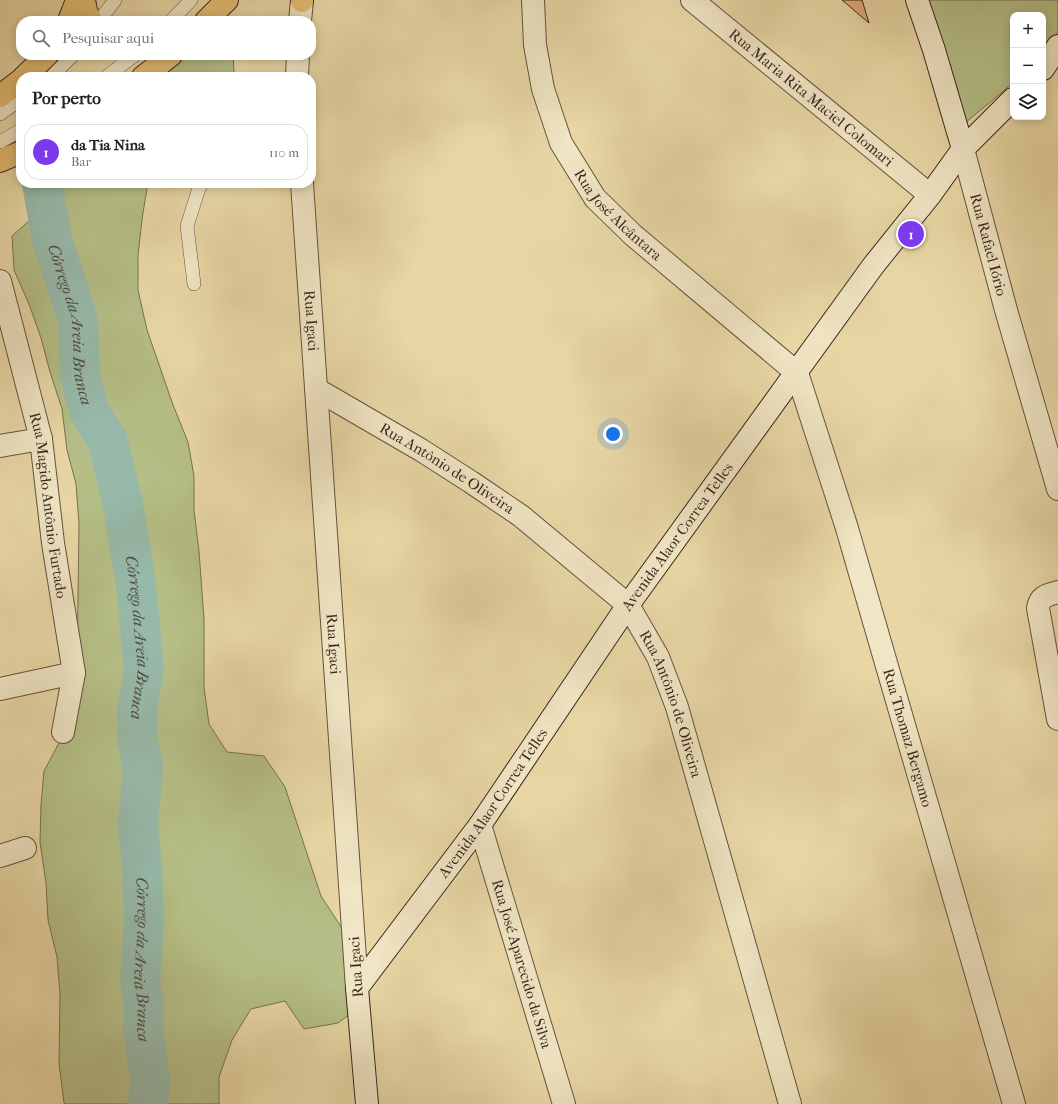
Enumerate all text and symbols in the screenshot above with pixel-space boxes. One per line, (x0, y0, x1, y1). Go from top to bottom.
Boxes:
map controls (1010, 12, 1046, 120)
button: + (1010, 12, 1046, 48)
search box (16, 16, 316, 60)
street label: Rua Maria Rita Maciel Colomari (725, 25, 898, 171)
icon: search (30, 27, 52, 49)
text: Pesquisar aqui (62, 29, 154, 47)
button: − (1010, 48, 1046, 84)
button: layers (1010, 84, 1046, 120)
text: Por perto (32, 88, 101, 108)
text: da Tia Nina (71, 136, 145, 154)
text: 1 (44, 145, 48, 160)
text: 110 m (269, 145, 299, 160)
text: Bar (71, 154, 91, 169)
street label: Rua José Alcântara (570, 166, 666, 265)
street label: Rua Rafael Iório (966, 191, 1011, 298)
pin: 1 (898, 219, 924, 249)
water label: Córrego da Areia Branca (44, 242, 96, 407)
street label: Rua Igaci (300, 290, 323, 352)
street label: Rua Magido Antônio Furtado (25, 411, 71, 600)
street label: Rua Antônio de Oliveira (376, 419, 518, 518)
your location (603, 424, 623, 444)
street label: Avenida Alaor Correa Telles (617, 459, 737, 615)
water label: Córrego da Areia Branca (121, 554, 153, 719)
street label: Rua Igaci (322, 613, 345, 676)
street label: Rua Antônio de Oliveira (636, 627, 706, 781)
street label: Rua Thomaz Bergamo (879, 666, 936, 810)
street label: Avenida Alaor Correa Telles (434, 724, 552, 882)
water label: Córrego da Areia Branca (130, 877, 154, 1043)
street label: Rua José Aparecido da Silva (488, 877, 556, 1052)
street label: Rua Igaci (345, 935, 367, 998)

